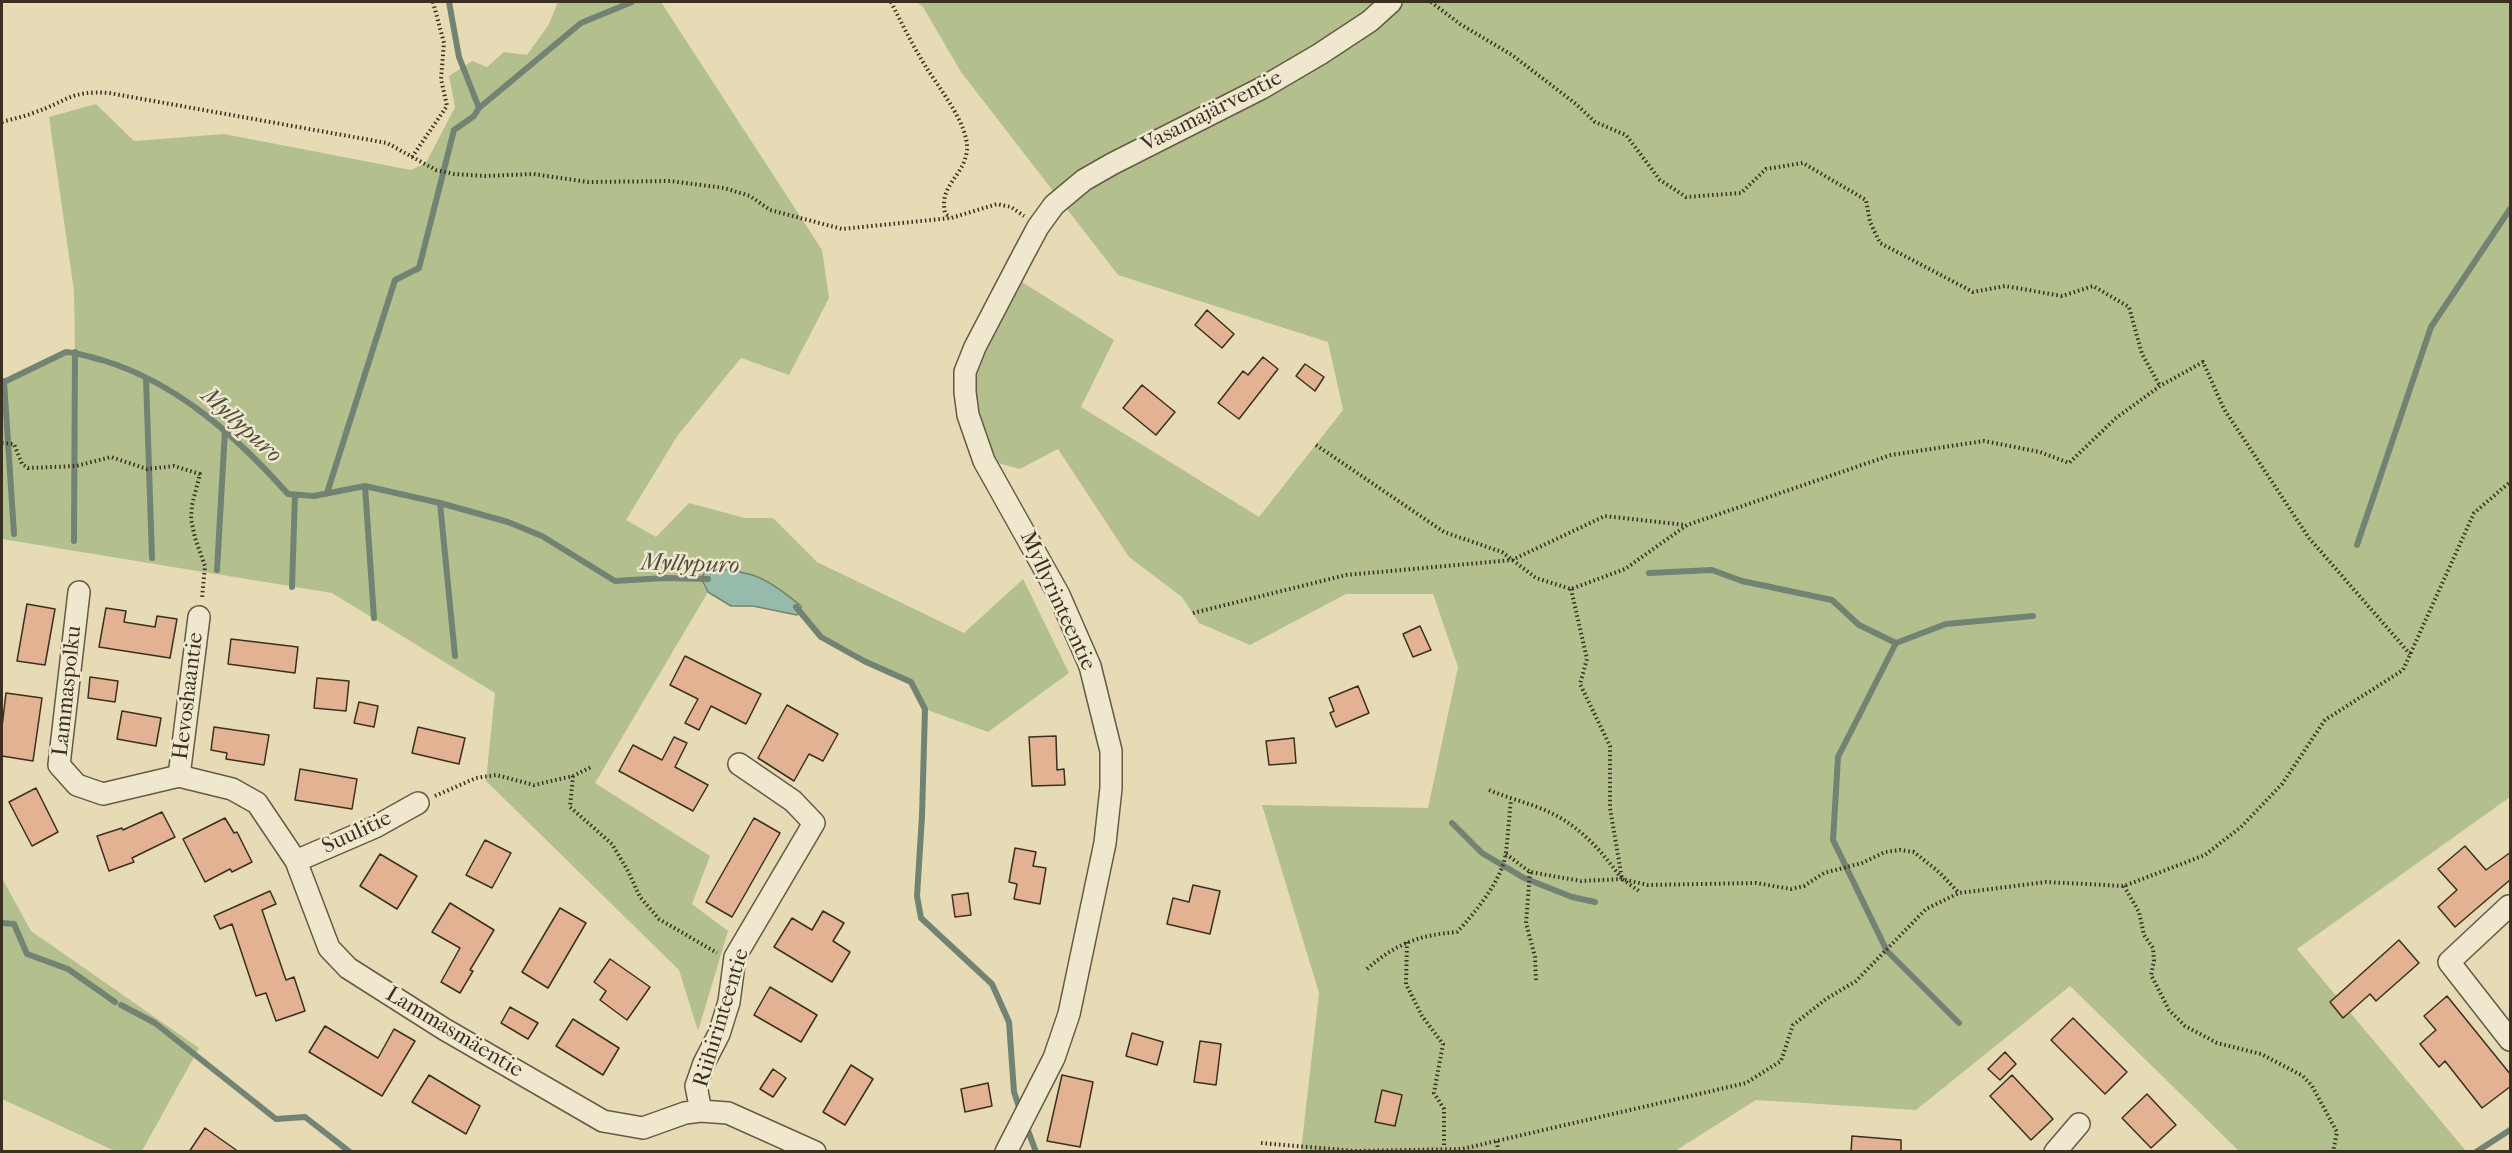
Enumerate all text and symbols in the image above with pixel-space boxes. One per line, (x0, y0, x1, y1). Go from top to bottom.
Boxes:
street label: Vasamajärventie (1137, 65, 1287, 159)
water label: Myllypuro (195, 382, 287, 470)
street label: Myllyrinteentie (1013, 527, 1101, 675)
water label: Myllypuro (640, 549, 740, 581)
street label: Lammaspolku (48, 624, 88, 758)
street label: Hevoshaantie (168, 631, 210, 761)
street label: Suulitie (318, 805, 396, 861)
street label: Riihirinteentie (688, 945, 756, 1091)
street label: Lammasmäentie (381, 982, 527, 1084)

